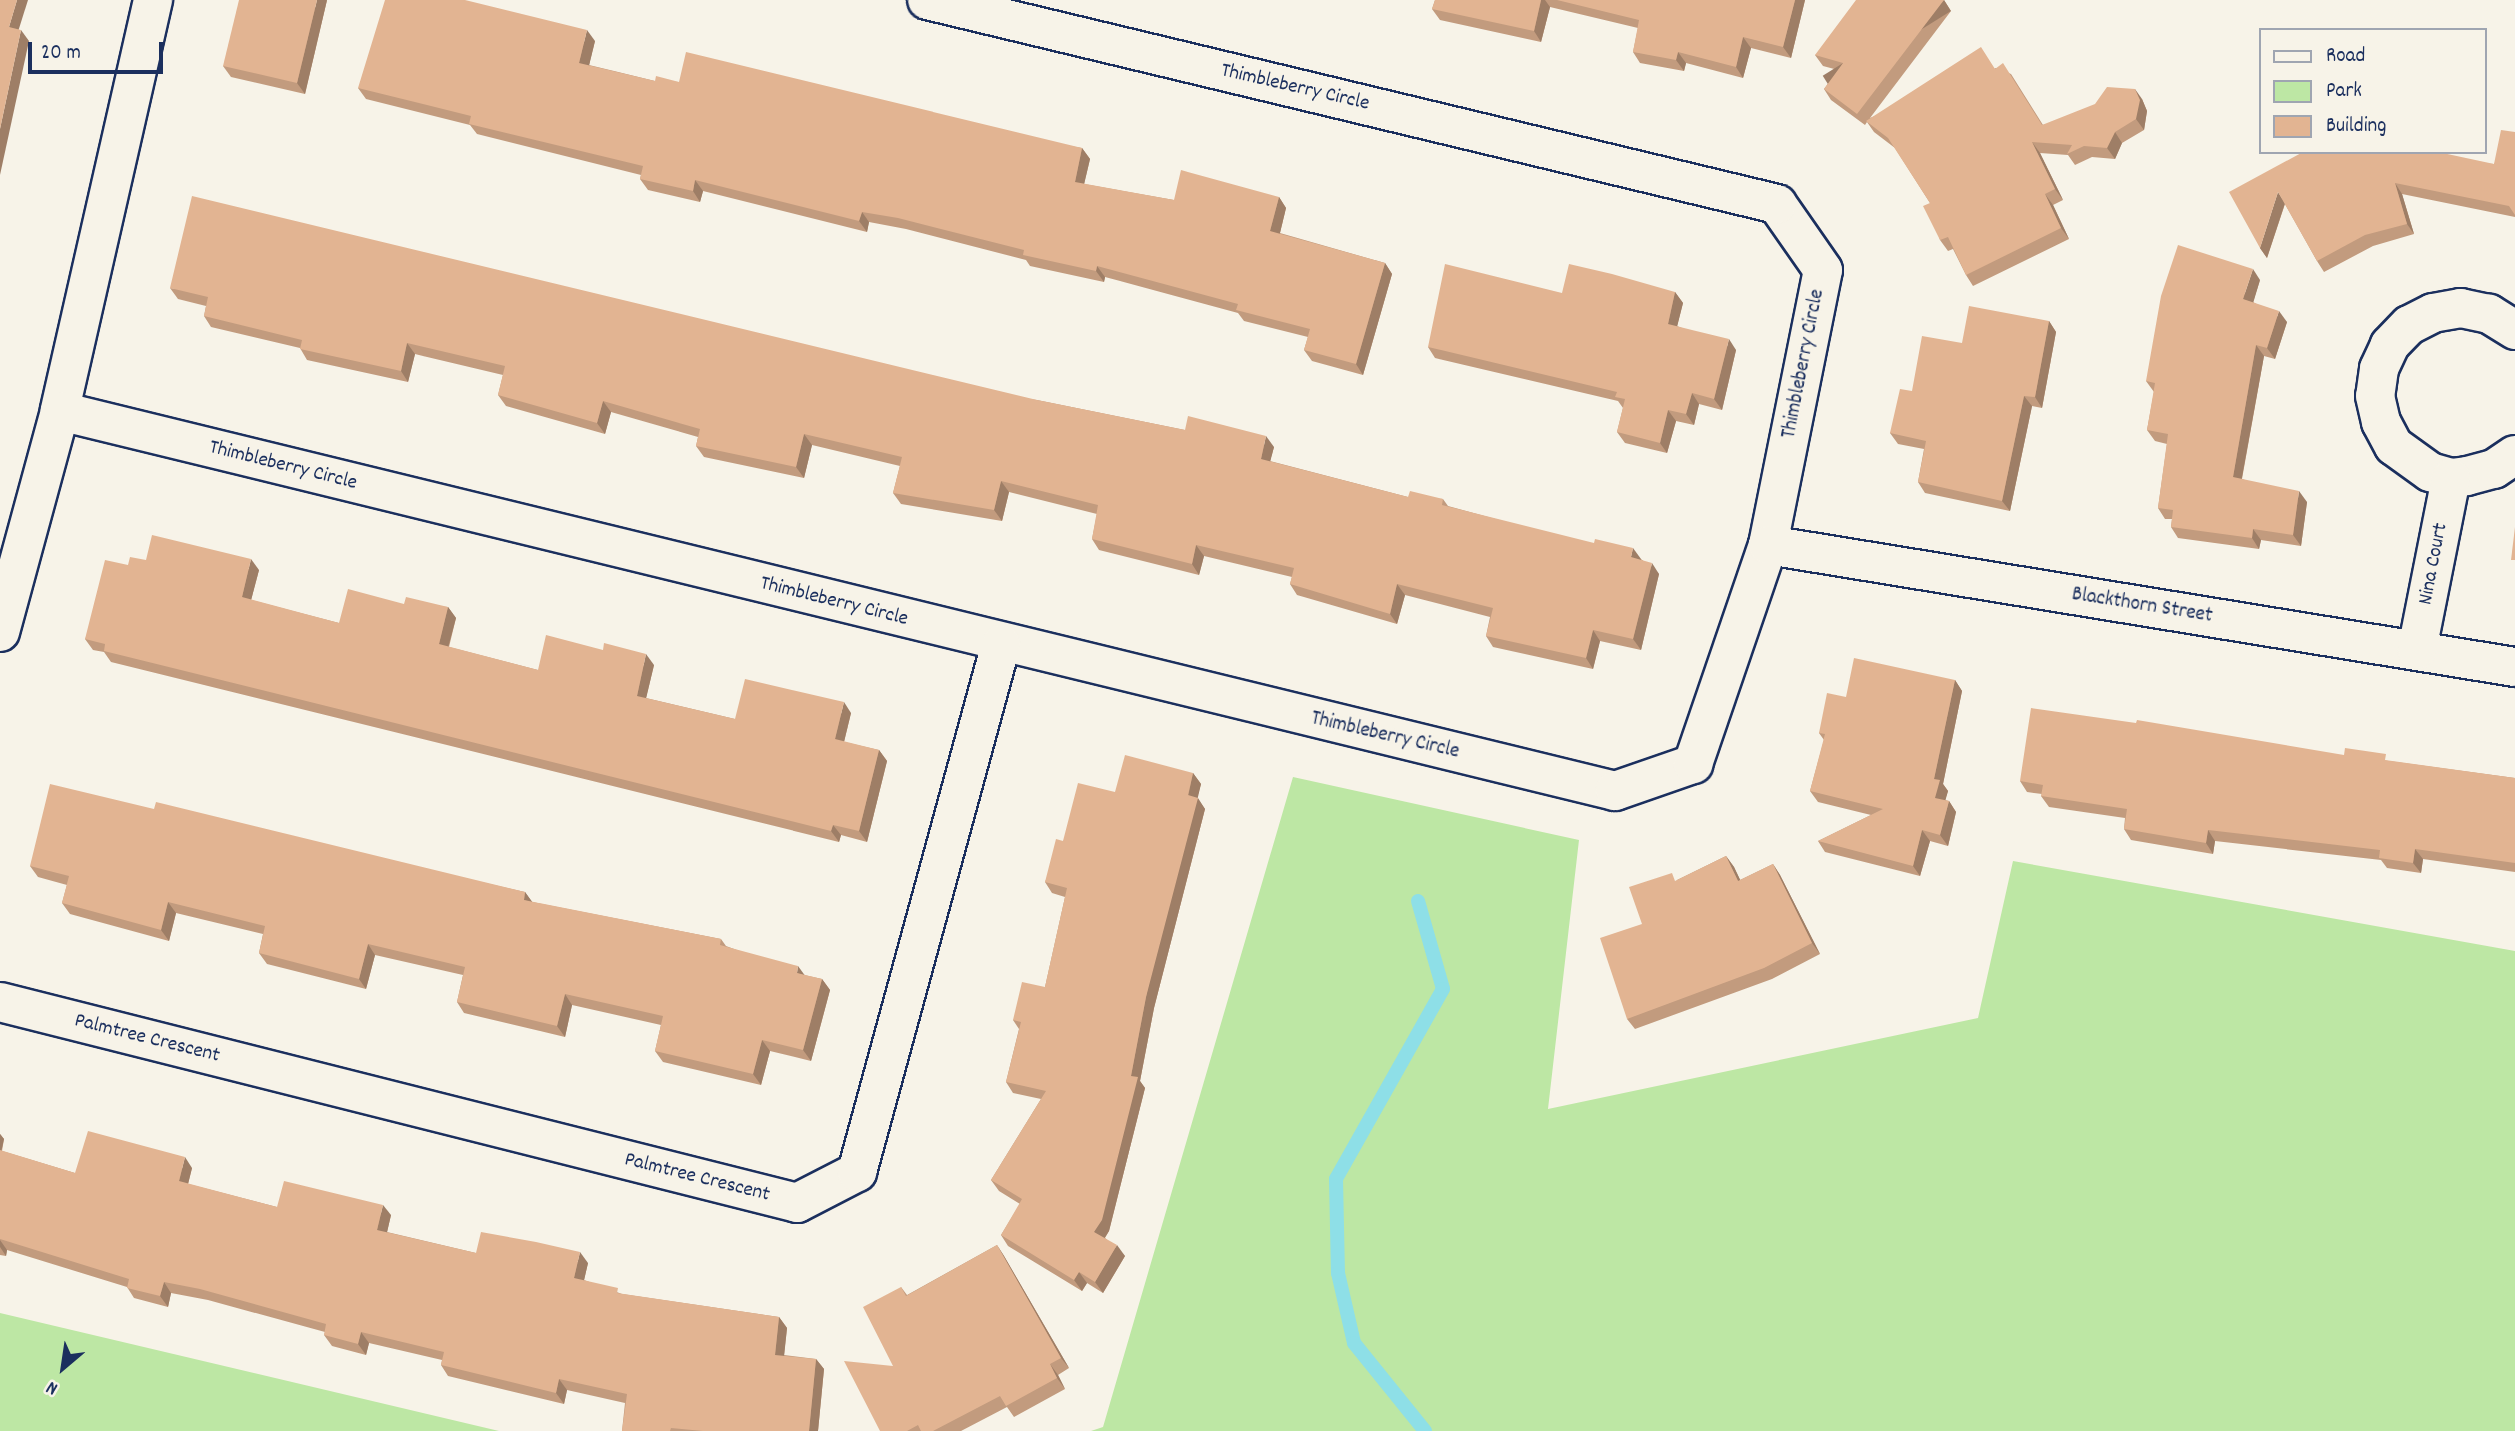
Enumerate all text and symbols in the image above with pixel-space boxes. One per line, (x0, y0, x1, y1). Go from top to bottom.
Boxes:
scale bar (32, 28, 166, 72)
legend (2260, 28, 2487, 154)
text: 20 m (41, 39, 81, 69)
text: Road (2326, 42, 2365, 72)
street label: Thimbleberry Circle (1218, 59, 1372, 117)
text: Park (2326, 77, 2362, 107)
text: Building (2326, 112, 2386, 142)
street label: Thimbleberry Circle (1777, 287, 1831, 441)
street label: Thimbleberry Circle (206, 435, 360, 497)
street label: Nina Court (2414, 521, 2454, 607)
street label: Thimbleberry Circle (757, 571, 911, 633)
street label: Blackthorn Street (2070, 582, 2214, 630)
street label: Thimbleberry Circle (1308, 707, 1462, 765)
street label: Palmtree Crescent (72, 1009, 222, 1069)
street label: Palmtree Crescent (622, 1148, 772, 1208)
north arrow (28, 1333, 98, 1403)
text: N (42, 1373, 63, 1401)

